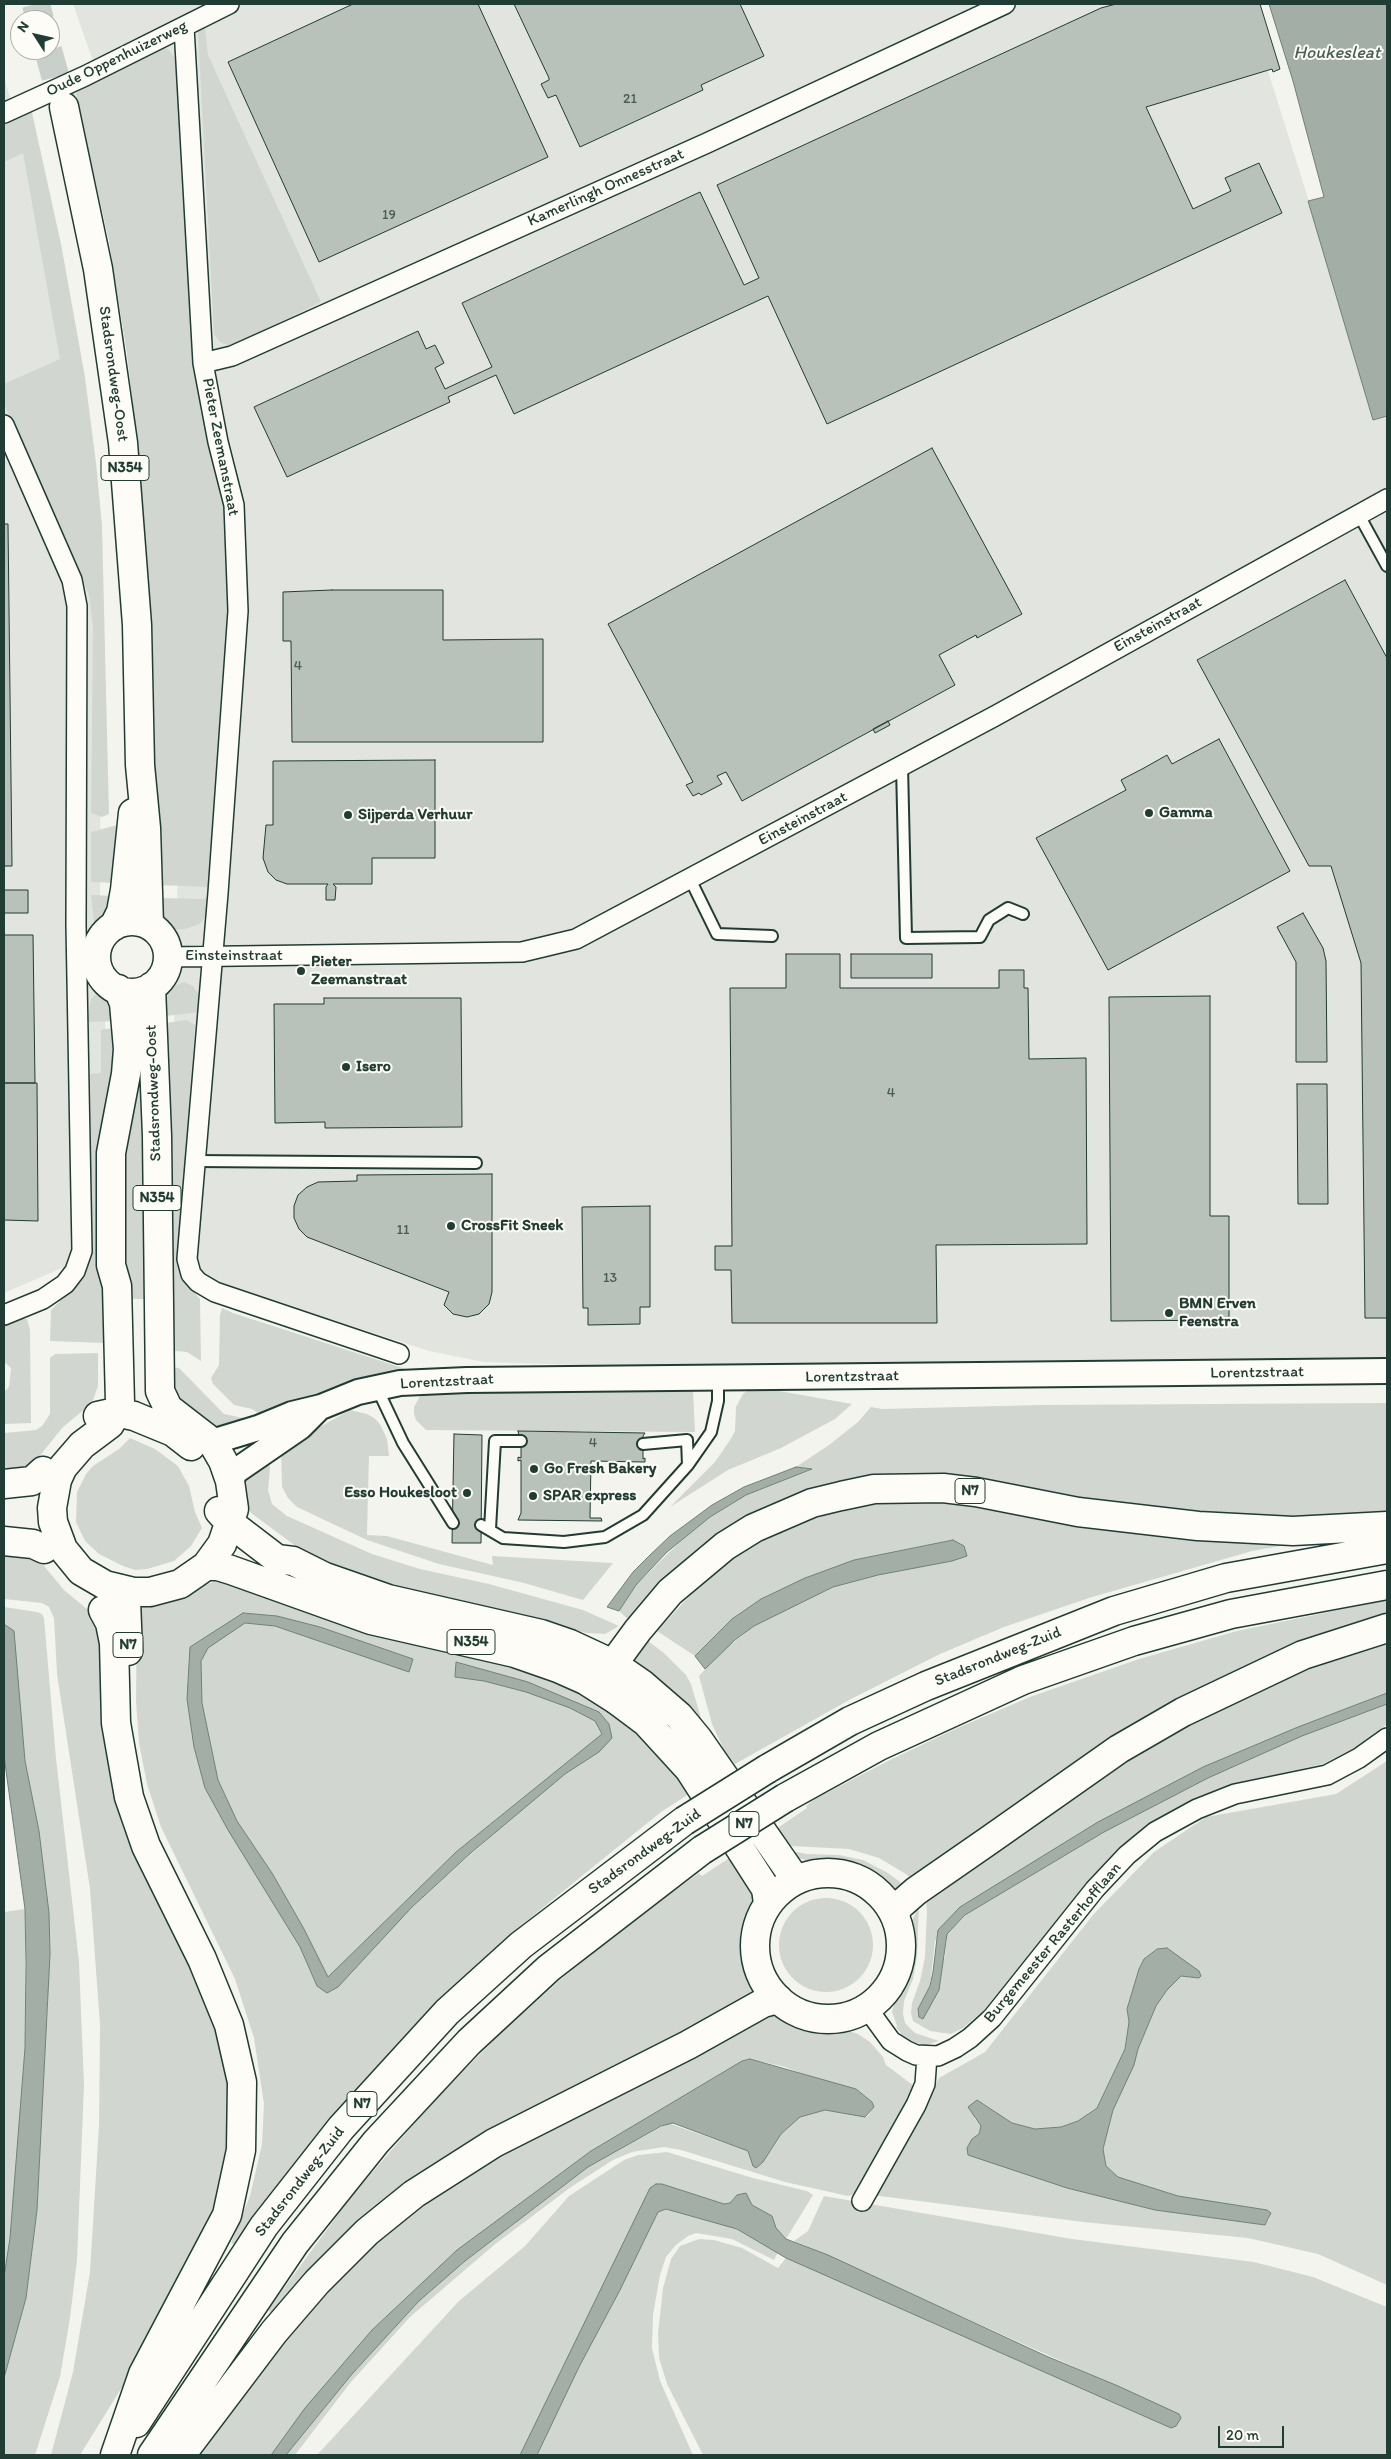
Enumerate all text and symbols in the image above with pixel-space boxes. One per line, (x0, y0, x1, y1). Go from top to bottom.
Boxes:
north arrow (10, 10, 60, 60)
street label: Oude Oppenhuizerweg (43, 17, 191, 101)
text: N (13, 18, 33, 35)
water label: Houkesleat (1294, 42, 1380, 64)
house number: 21 (623, 91, 637, 107)
street label: Kamerlingh Onnesstraat (525, 145, 687, 231)
house number: 19 (382, 207, 396, 223)
street label: Stadsrondweg-Oost (94, 305, 132, 443)
street label: Pieter Zeemanstraat (197, 376, 243, 518)
road number: N354 (101, 456, 149, 480)
street label: Einsteinstraat (1111, 593, 1205, 657)
house number: 4 (294, 658, 302, 674)
street label: Einsteinstraat (755, 788, 851, 850)
place label: Gamma (1159, 803, 1213, 823)
place label: Sijperda Verhuur (358, 805, 473, 825)
marker: Gamma (1143, 807, 1155, 819)
marker: Sijperda Verhuur (342, 809, 354, 821)
street label: Einsteinstraat (185, 946, 283, 966)
place label: Pieter Zeemanstraat (311, 952, 407, 990)
marker: Pieter Zeemanstraat (295, 965, 307, 977)
street label: Stadsrondweg-Oost (142, 1024, 166, 1162)
place label: Isero (356, 1057, 391, 1077)
marker: Isero (340, 1061, 352, 1073)
house number: 4 (887, 1085, 895, 1101)
road number: N354 (133, 1186, 181, 1210)
place label: CrossFit Sneek (461, 1216, 563, 1236)
marker: CrossFit Sneek (445, 1220, 457, 1232)
house number: 11 (397, 1222, 409, 1238)
house number: 13 (603, 1270, 617, 1286)
place label: BMN Erven Feenstra (1179, 1294, 1256, 1332)
marker: BMN Erven Feenstra (1163, 1307, 1175, 1319)
street label: Lorentzstraat (1210, 1363, 1304, 1383)
street label: Lorentzstraat (805, 1367, 899, 1387)
street label: Lorentzstraat (400, 1370, 494, 1394)
house number: 4 (589, 1435, 597, 1451)
place label: Go Fresh Bakery (544, 1459, 656, 1479)
marker: Go Fresh Bakery (528, 1463, 540, 1475)
road number: N7 (955, 1478, 985, 1504)
place label: Esso Houkesloot (344, 1483, 457, 1503)
place label: SPAR express (543, 1486, 636, 1506)
marker: Esso Houkesloot (461, 1487, 473, 1499)
marker: SPAR express (527, 1490, 539, 1502)
street label: Stadsrondweg-Zuid (932, 1623, 1064, 1691)
road number: N354 (447, 1630, 495, 1654)
road number: N7 (113, 1632, 143, 1658)
street label: Stadsrondweg-Zuid (585, 1805, 705, 1899)
road number: N7 (729, 1812, 759, 1836)
street label: Burgemeester Rasterhofflaan (980, 1859, 1126, 2027)
road number: N7 (347, 2092, 377, 2116)
street label: Stadsrondweg-Zuid (251, 2123, 349, 2241)
scale bar (1221, 2416, 1287, 2448)
text: 20 m (1226, 2426, 1259, 2444)

